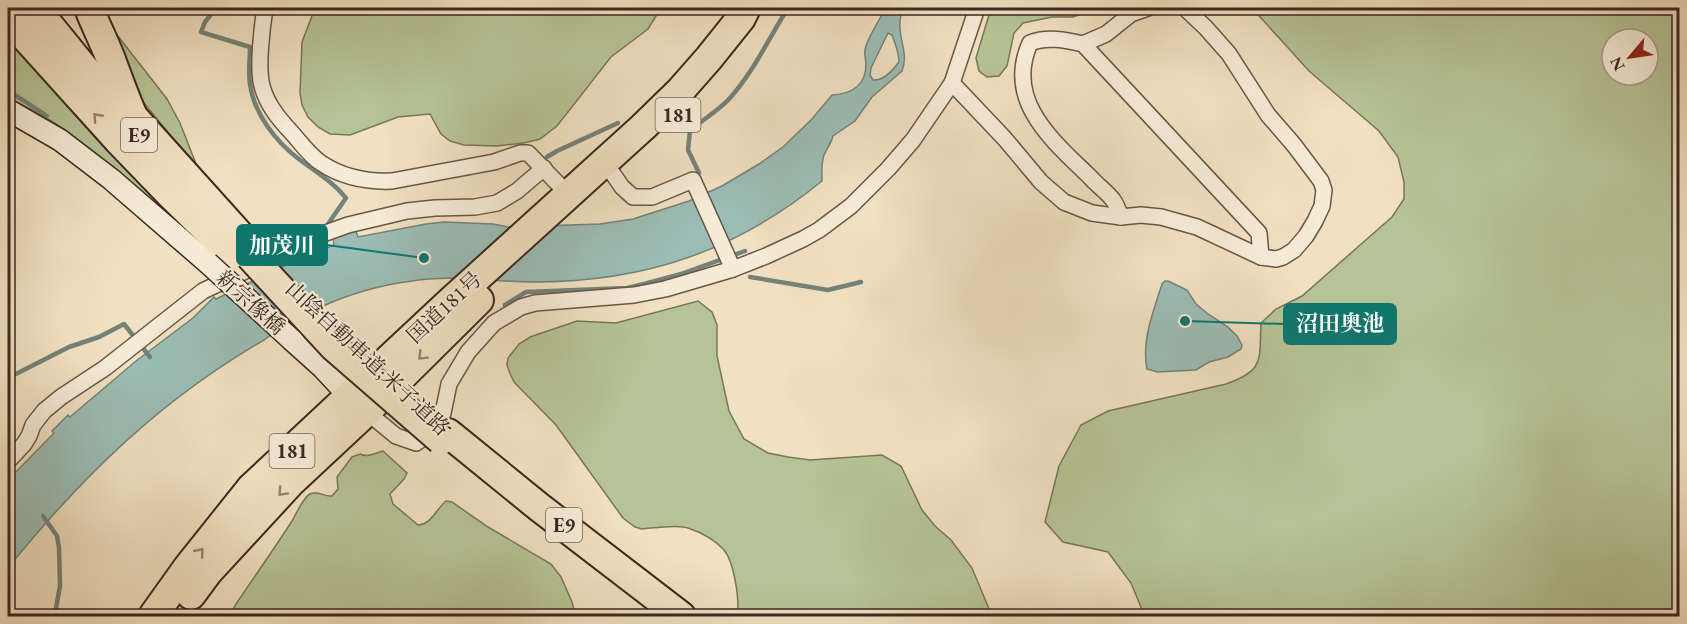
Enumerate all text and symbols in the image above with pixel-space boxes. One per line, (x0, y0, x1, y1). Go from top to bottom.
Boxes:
north arrow (1600, 27, 1660, 87)
text: N (1605, 53, 1630, 75)
road number: 181 (656, 98, 700, 132)
one-way arrow (93, 113, 104, 124)
road number: E9 (121, 118, 157, 152)
callout: 加茂川 (237, 225, 327, 265)
text: 加茂川 (249, 231, 315, 260)
street label: 新宗像橋 (211, 264, 291, 340)
street label: 国道181号 (401, 265, 487, 349)
street label: 山陰自動車道;米子道路 (280, 275, 456, 441)
callout: 沼田奥池 (1284, 304, 1396, 344)
text: 沼田奥池 (1296, 309, 1384, 338)
one-way arrow (419, 349, 430, 360)
road number: 181 (270, 434, 314, 468)
one-way arrow (278, 485, 289, 496)
road number: E9 (546, 508, 582, 542)
one-way arrow (192, 548, 203, 559)

